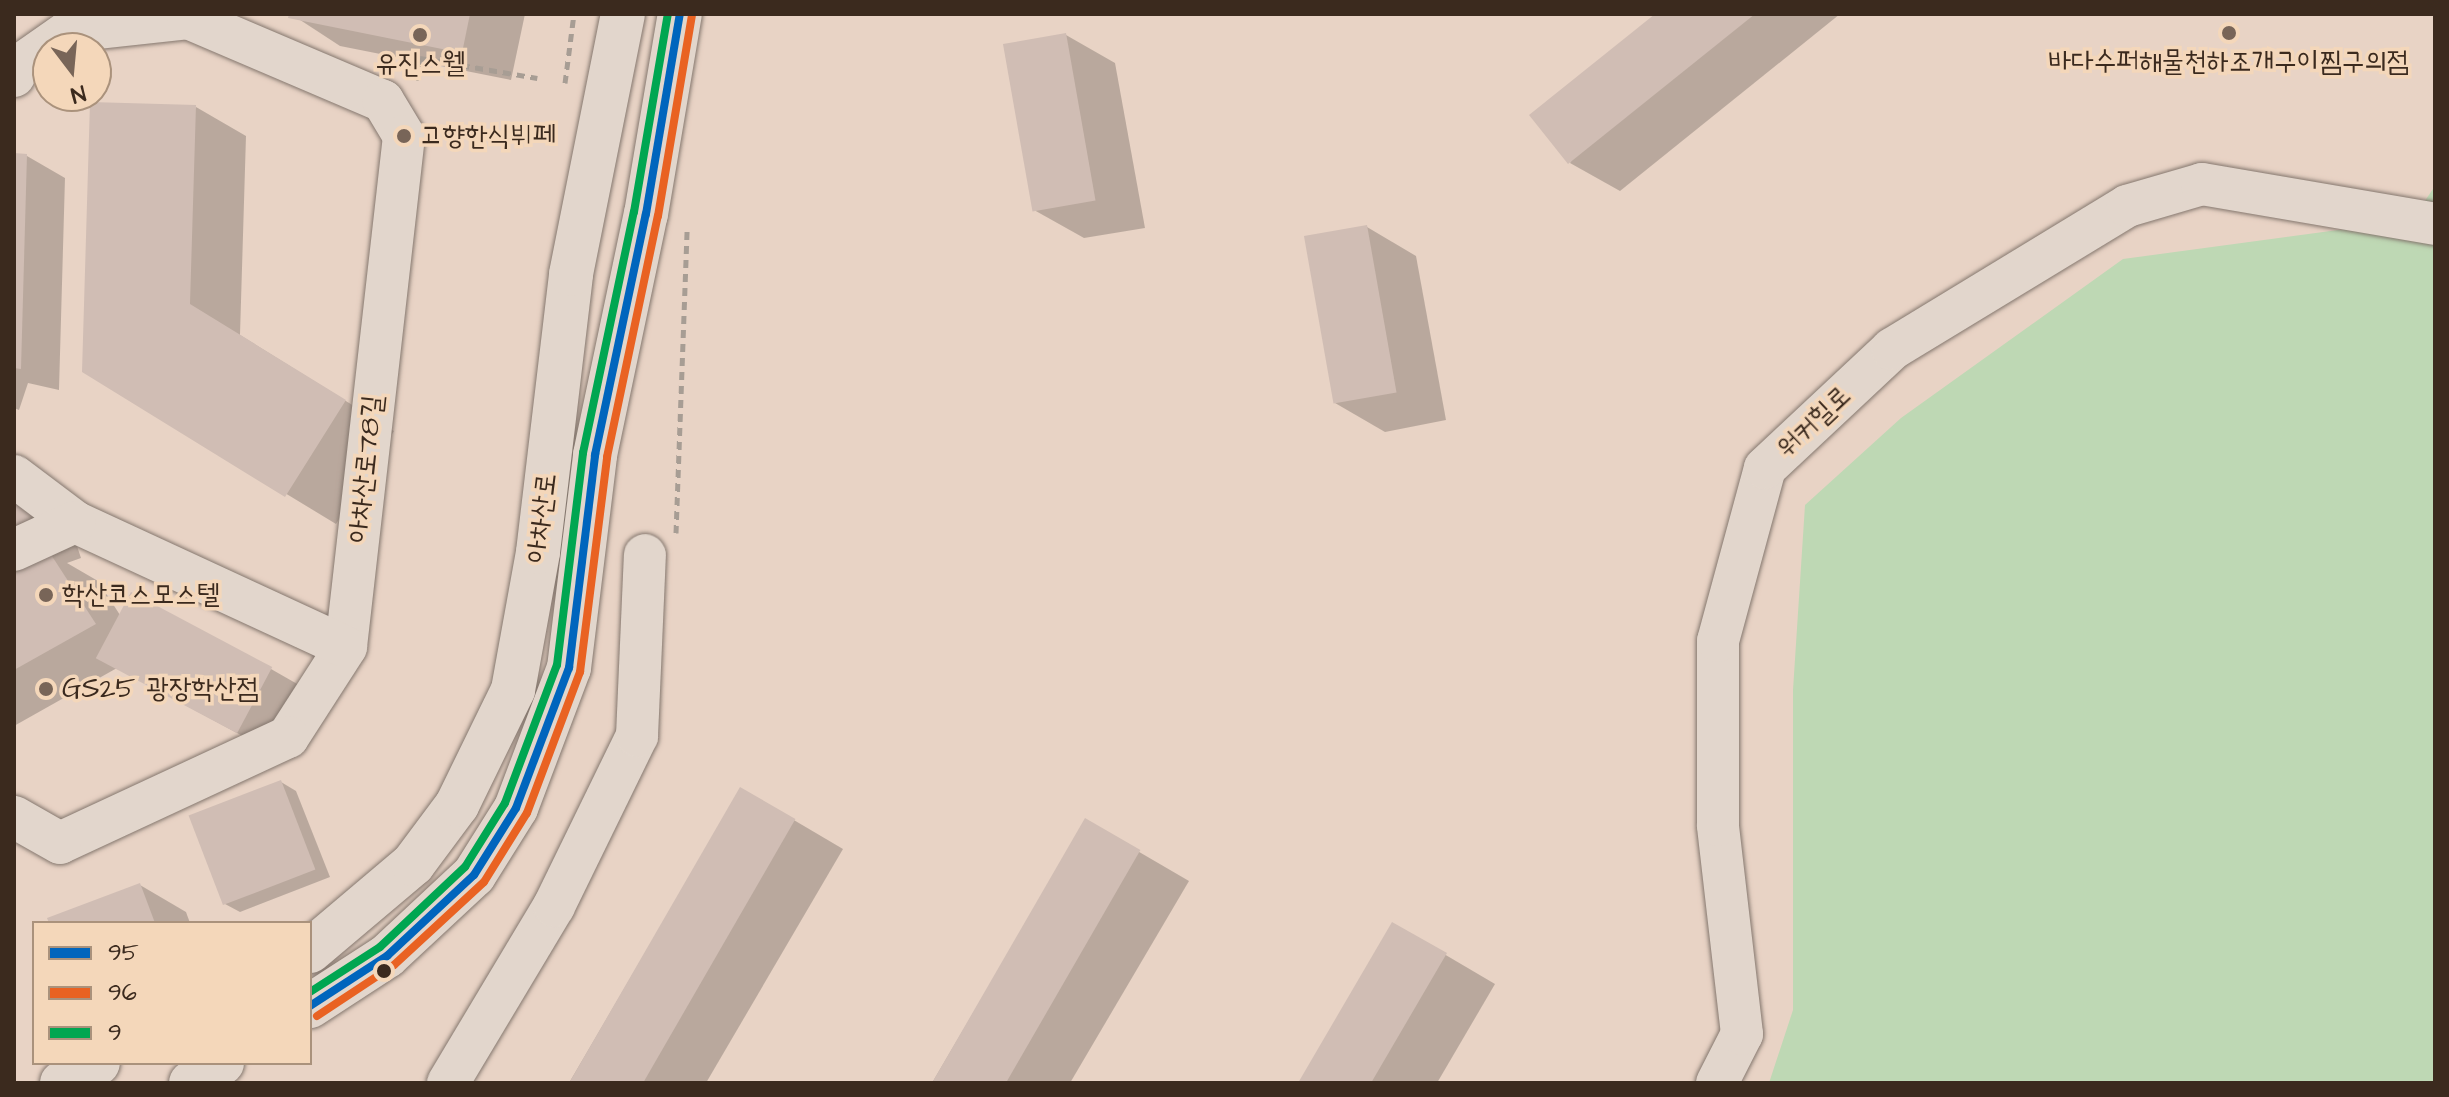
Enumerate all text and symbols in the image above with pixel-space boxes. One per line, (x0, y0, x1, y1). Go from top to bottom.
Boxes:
marker: 바다수퍼해물천하조개구이찜구의점 (2220, 24, 2238, 42)
marker: 유진스웰 (411, 26, 429, 44)
north arrow (32, 32, 112, 112)
place label: 바다수퍼해물천하조개구이찜구의점 (2049, 45, 2409, 79)
place label: 유진스웰 (375, 47, 465, 81)
text: N (67, 77, 89, 110)
place label: 고향한식뷔페 (420, 119, 555, 153)
marker: 고향한식뷔페 (395, 127, 413, 145)
street label: 워커힐로 (1770, 379, 1858, 465)
street label: 아차산로78길 (342, 394, 390, 544)
street label: 아차산로 (520, 471, 564, 565)
place label: 학산코스모스텔 (62, 578, 220, 612)
marker: 학산코스모스텔 (37, 586, 55, 604)
place label: GS25 광장학산점 (62, 672, 259, 706)
marker: GS25 광장학산점 (37, 680, 55, 698)
legend (32, 921, 312, 1065)
text: 95 (108, 936, 139, 970)
unlabelled marker (376, 963, 392, 979)
text: 96 (108, 976, 137, 1010)
text: 9 (108, 1016, 122, 1050)

